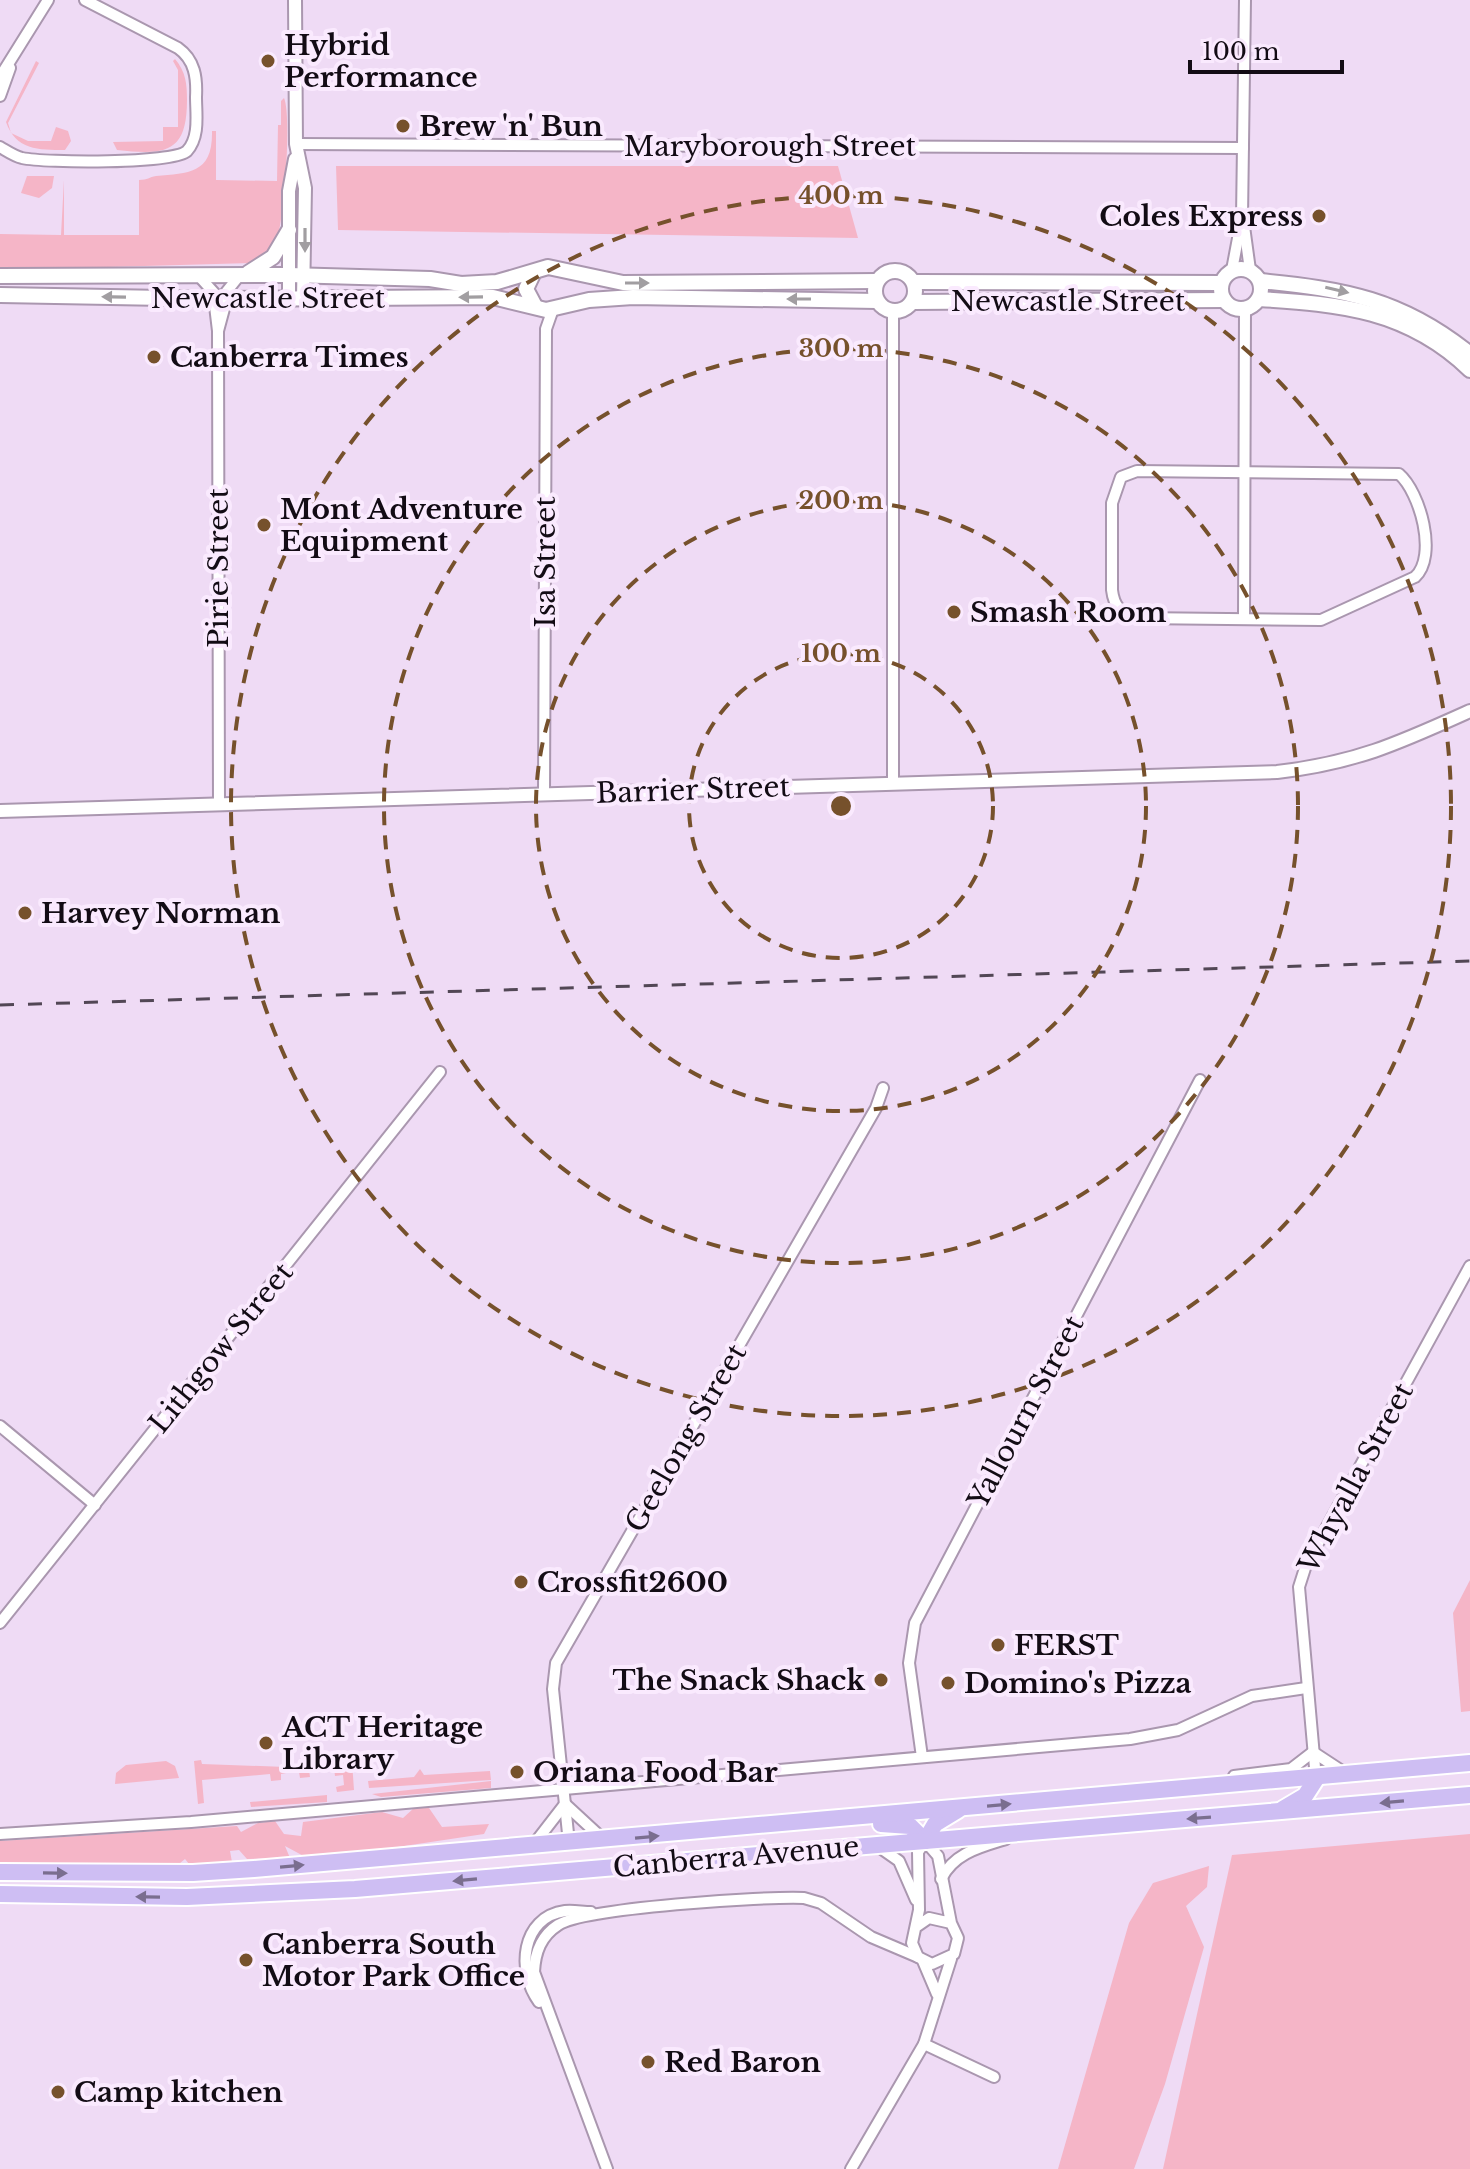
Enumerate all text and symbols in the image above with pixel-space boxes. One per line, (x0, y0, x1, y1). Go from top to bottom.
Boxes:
scale bar (1190, 24, 1342, 74)
place label: Hybrid Performance (284, 28, 478, 95)
text: 100 m (1202, 37, 1280, 66)
marker: Hybrid Performance (259, 52, 277, 70)
place label: Brew 'n' Bun (419, 109, 603, 144)
marker: Brew 'n' Bun (394, 117, 412, 135)
street label: Maryborough Street (624, 129, 917, 164)
text: 400 m (798, 181, 884, 210)
place label: Coles Express (1099, 199, 1303, 234)
marker: Coles Express (1310, 207, 1328, 225)
one-way arrow (299, 228, 311, 253)
one-way arrow (625, 277, 650, 289)
street label: Newcastle Street (151, 281, 386, 316)
street label: Newcastle Street (951, 284, 1186, 319)
one-way arrow (1325, 284, 1350, 297)
one-way arrow (101, 291, 126, 303)
one-way arrow (458, 291, 483, 304)
one-way arrow (786, 293, 811, 306)
text: 300 m (799, 334, 884, 363)
place label: Canberra Times (170, 340, 409, 375)
marker: Canberra Times (145, 348, 163, 366)
text: 200 m (799, 486, 884, 515)
street label: Pirie Street (201, 488, 236, 648)
place label: Mont Adventure Equipment (280, 492, 523, 559)
street label: Isa Street (528, 496, 563, 628)
marker: Mont Adventure Equipment (255, 516, 273, 534)
place label: Smash Room (970, 595, 1167, 630)
marker: Smash Room (945, 603, 963, 621)
text: 100 m (801, 639, 881, 668)
street label: Barrier Street (595, 769, 791, 811)
centre of rings (827, 792, 855, 820)
place label: Harvey Norman (41, 896, 280, 931)
marker: Harvey Norman (16, 904, 34, 922)
street label: Lithgow Street (141, 1255, 301, 1440)
street label: Yallourn Street (960, 1309, 1092, 1515)
street label: Geelong Street (618, 1337, 754, 1539)
street label: Whyalla Street (1291, 1376, 1421, 1580)
place label: Crossfit2600 (537, 1565, 728, 1600)
marker: Crossfit2600 (512, 1573, 530, 1591)
place label: FERST (1014, 1628, 1119, 1663)
marker: FERST (989, 1636, 1007, 1654)
place label: The Snack Shack (613, 1663, 865, 1698)
place label: Domino's Pizza (964, 1666, 1192, 1701)
marker: The Snack Shack (872, 1671, 890, 1689)
marker: Domino's Pizza (939, 1674, 957, 1692)
place label: ACT Heritage Library (281, 1710, 483, 1777)
marker: ACT Heritage Library (257, 1734, 275, 1752)
place label: Oriana Food Bar (533, 1755, 778, 1790)
marker: Oriana Food Bar (508, 1763, 526, 1781)
one-way arrow (1379, 1796, 1404, 1809)
one-way arrow (987, 1798, 1012, 1811)
one-way arrow (1186, 1812, 1211, 1825)
street label: Canberra Avenue (611, 1829, 861, 1885)
one-way arrow (635, 1830, 660, 1843)
one-way arrow (280, 1859, 305, 1872)
one-way arrow (43, 1866, 68, 1879)
one-way arrow (452, 1874, 477, 1887)
one-way arrow (135, 1891, 160, 1903)
place label: Canberra South Motor Park Office (262, 1927, 525, 1994)
marker: Canberra South Motor Park Office (237, 1951, 255, 1969)
place label: Red Baron (664, 2045, 821, 2080)
marker: Red Baron (639, 2053, 657, 2071)
place label: Camp kitchen (74, 2075, 283, 2110)
marker: Camp kitchen (49, 2083, 67, 2101)

